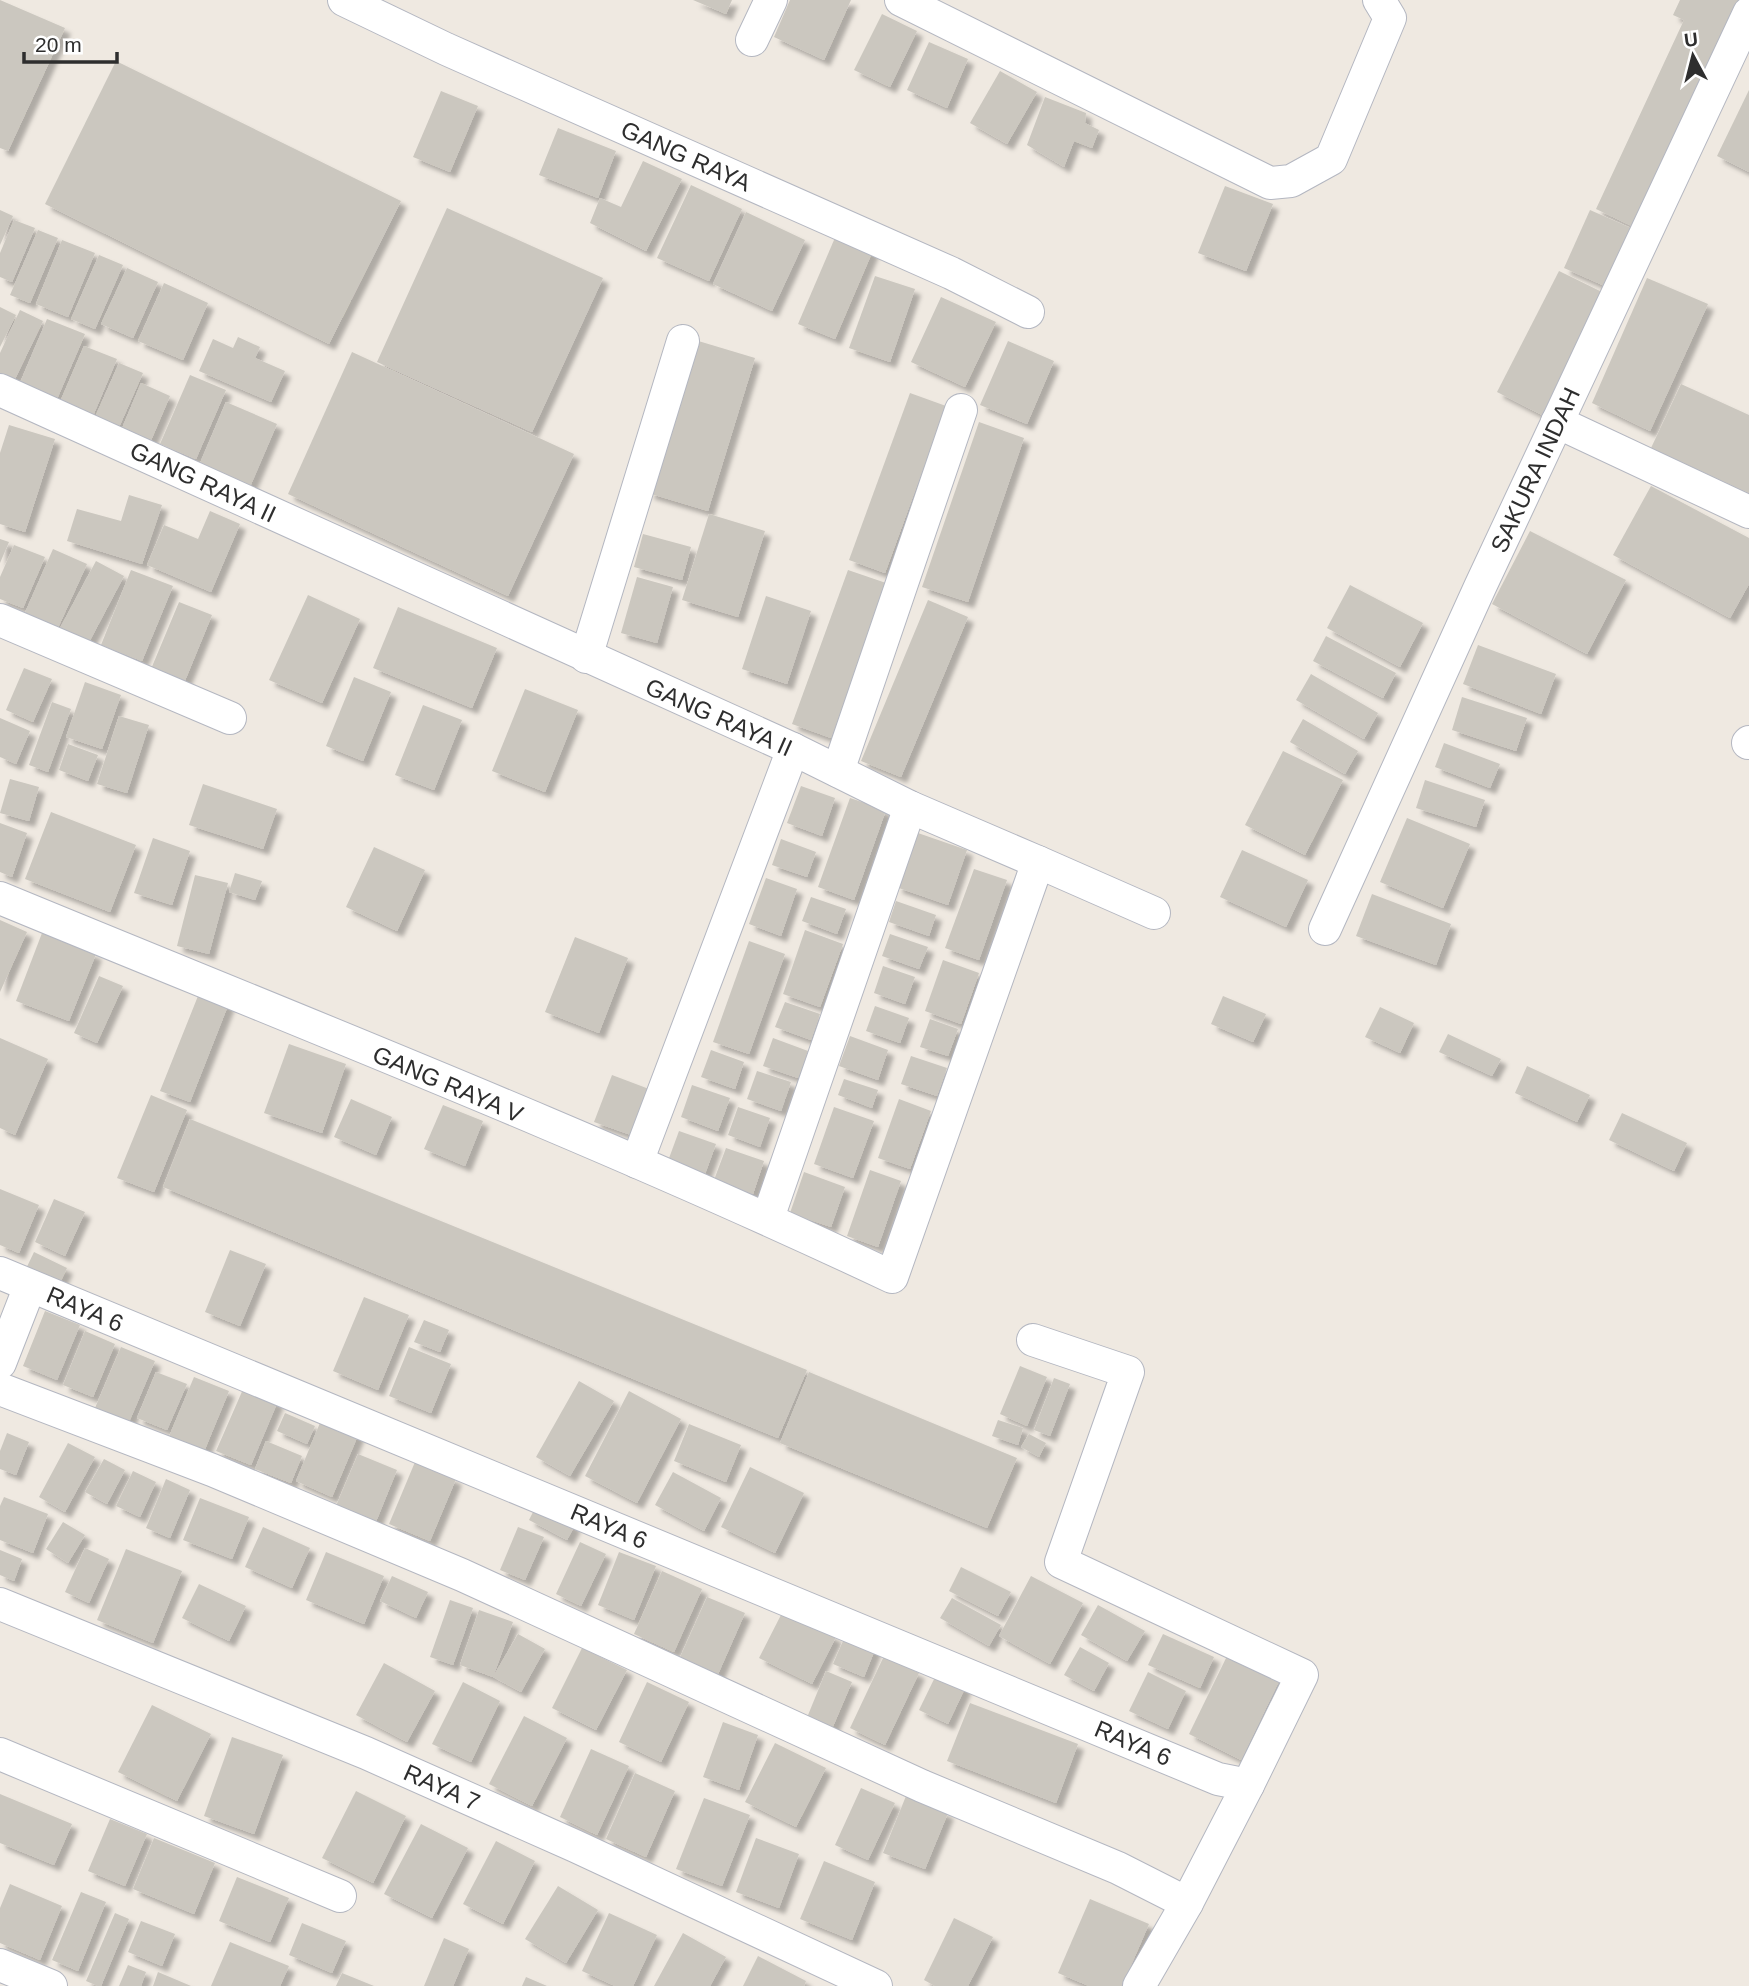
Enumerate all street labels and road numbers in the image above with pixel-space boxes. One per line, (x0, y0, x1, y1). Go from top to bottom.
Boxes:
street label: GANG RAYA (617, 115, 755, 197)
street label: SAKURA INDAH (1485, 383, 1585, 557)
street label: GANG RAYA II (126, 436, 280, 528)
street label: GANG RAYA II (641, 673, 797, 761)
street label: GANG RAYA V (369, 1040, 527, 1128)
street label: RAYA 6 (43, 1281, 127, 1337)
street label: RAYA 6 (567, 1498, 651, 1554)
street label: RAYA 6 (1091, 1715, 1175, 1771)
street label: RAYA 7 (400, 1758, 484, 1816)

